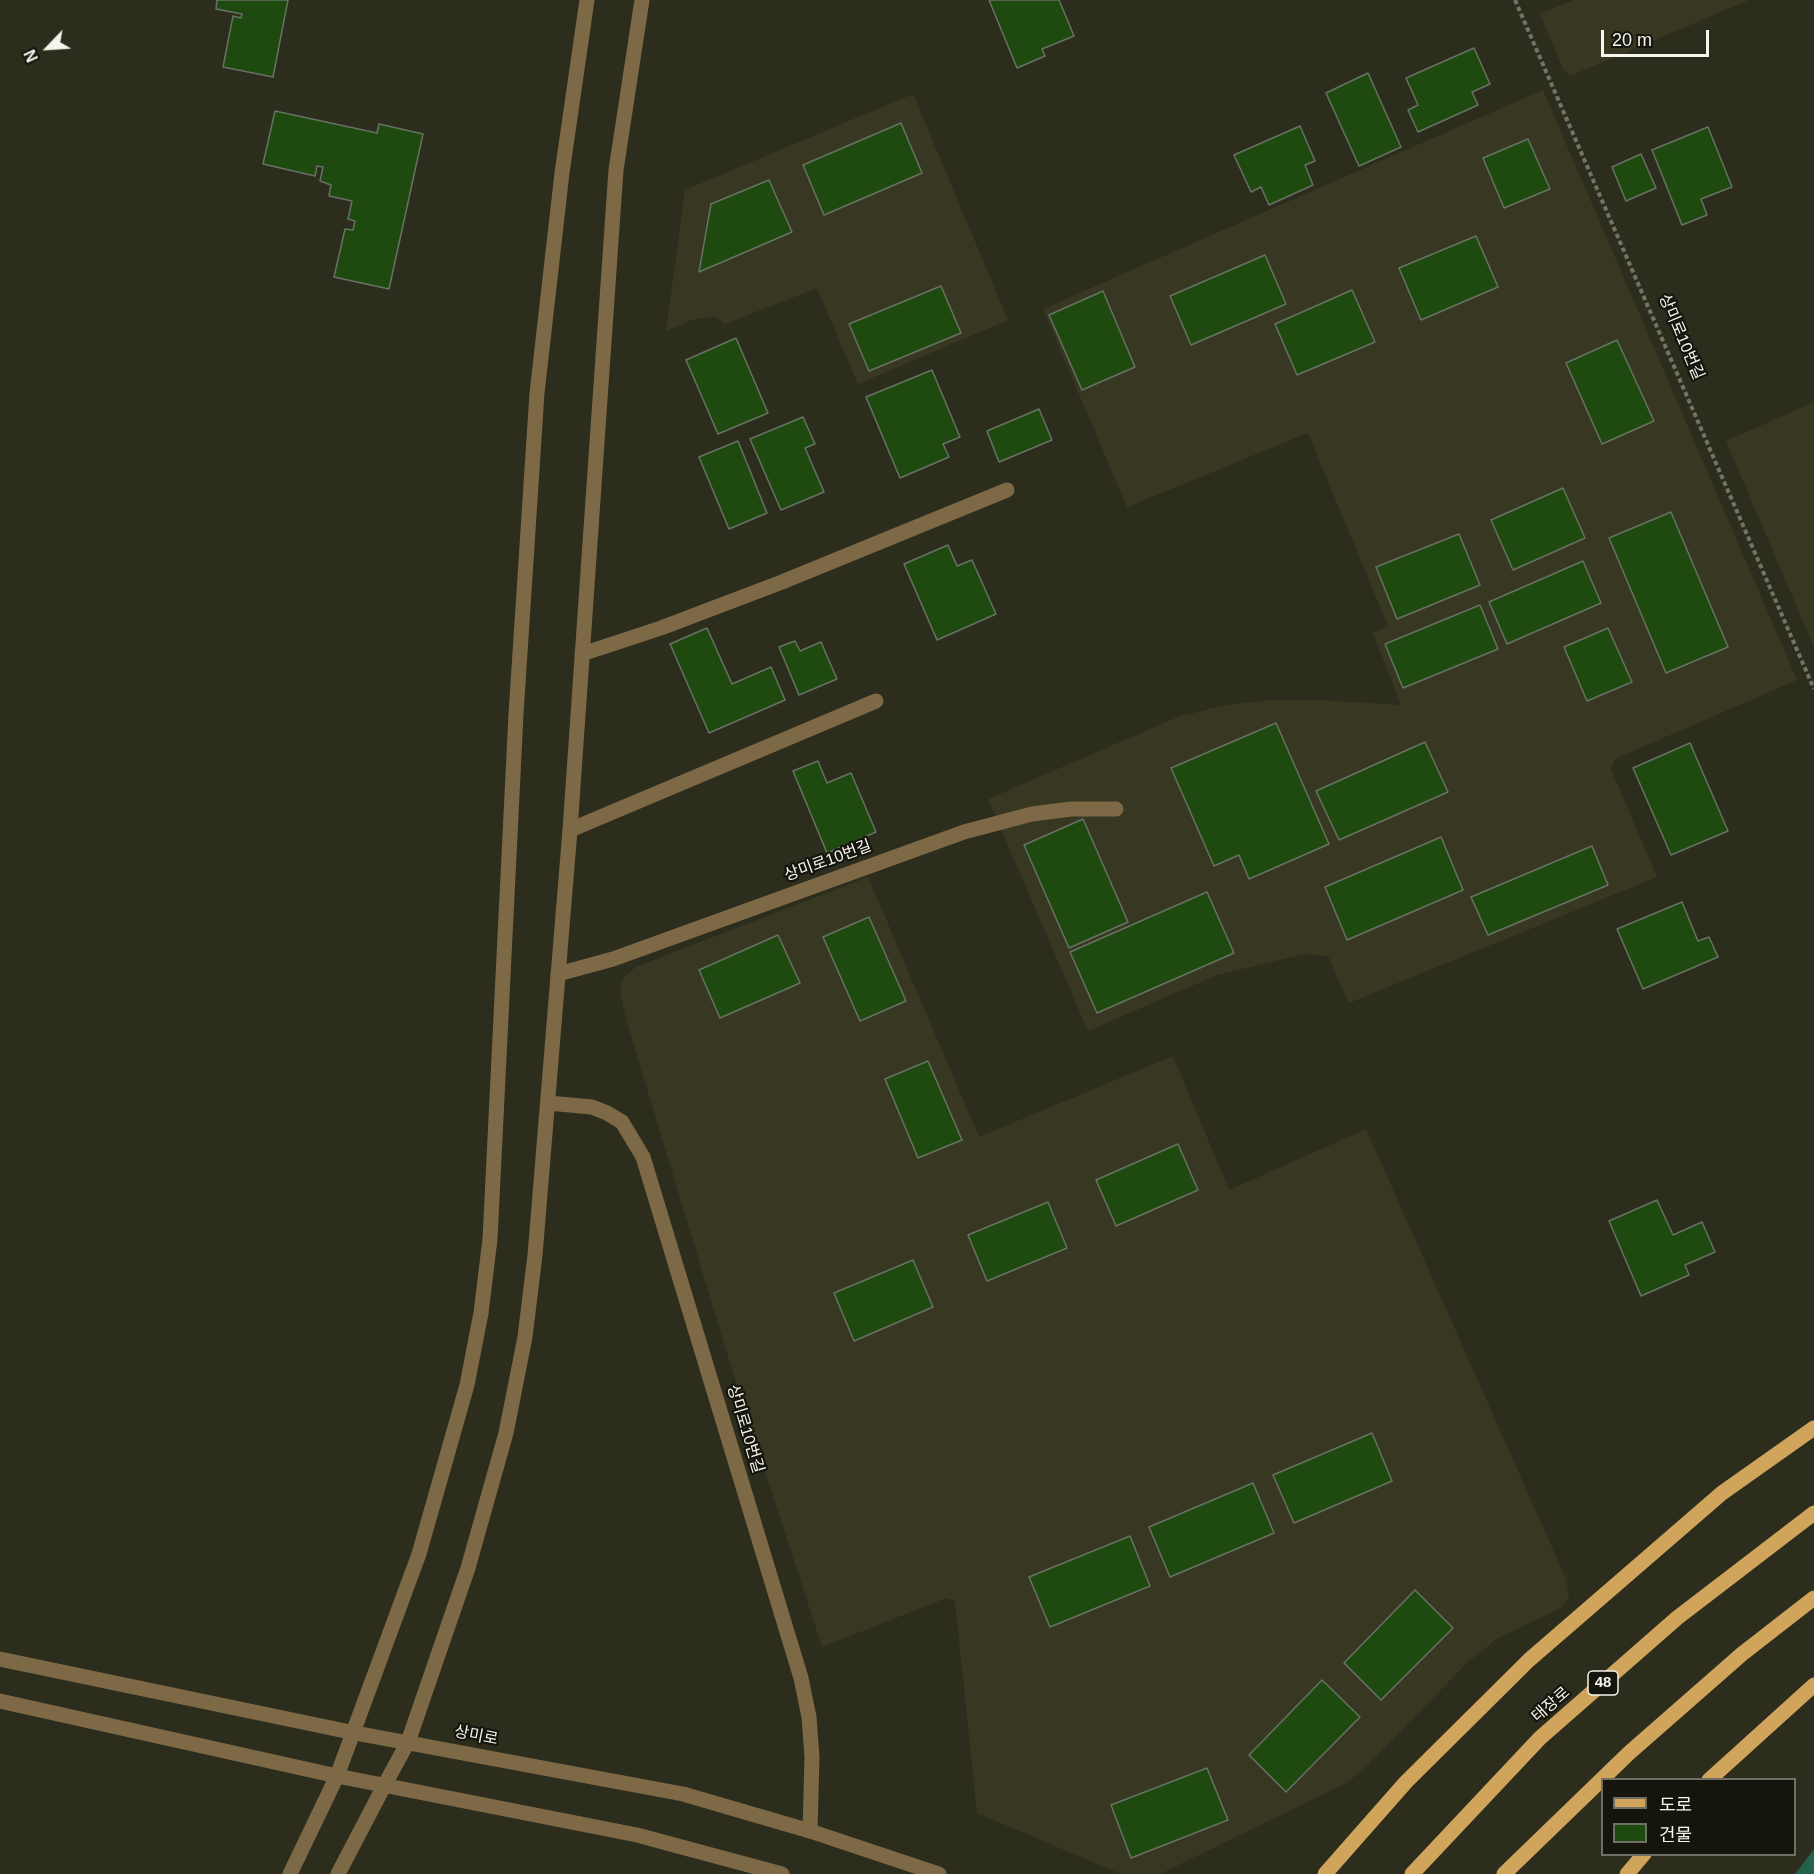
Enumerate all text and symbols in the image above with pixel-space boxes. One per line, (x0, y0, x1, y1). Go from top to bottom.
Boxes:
north arrow (18, 18, 78, 78)
scale bar (1604, 18, 1712, 56)
text: 20 m (1612, 30, 1652, 50)
text: N (21, 47, 41, 65)
street label: 상미로10번길 (1654, 291, 1708, 383)
street label: 상미로10번길 (782, 836, 874, 886)
street label: 상미로10번길 (722, 1382, 768, 1476)
road number: 48 (1588, 1671, 1618, 1695)
street label: 태장로 (1528, 1683, 1574, 1727)
street label: 상미로 (452, 1722, 500, 1750)
legend (1601, 1778, 1796, 1856)
text: 도로 (1659, 1795, 1692, 1815)
text: 건물 (1659, 1825, 1692, 1845)

